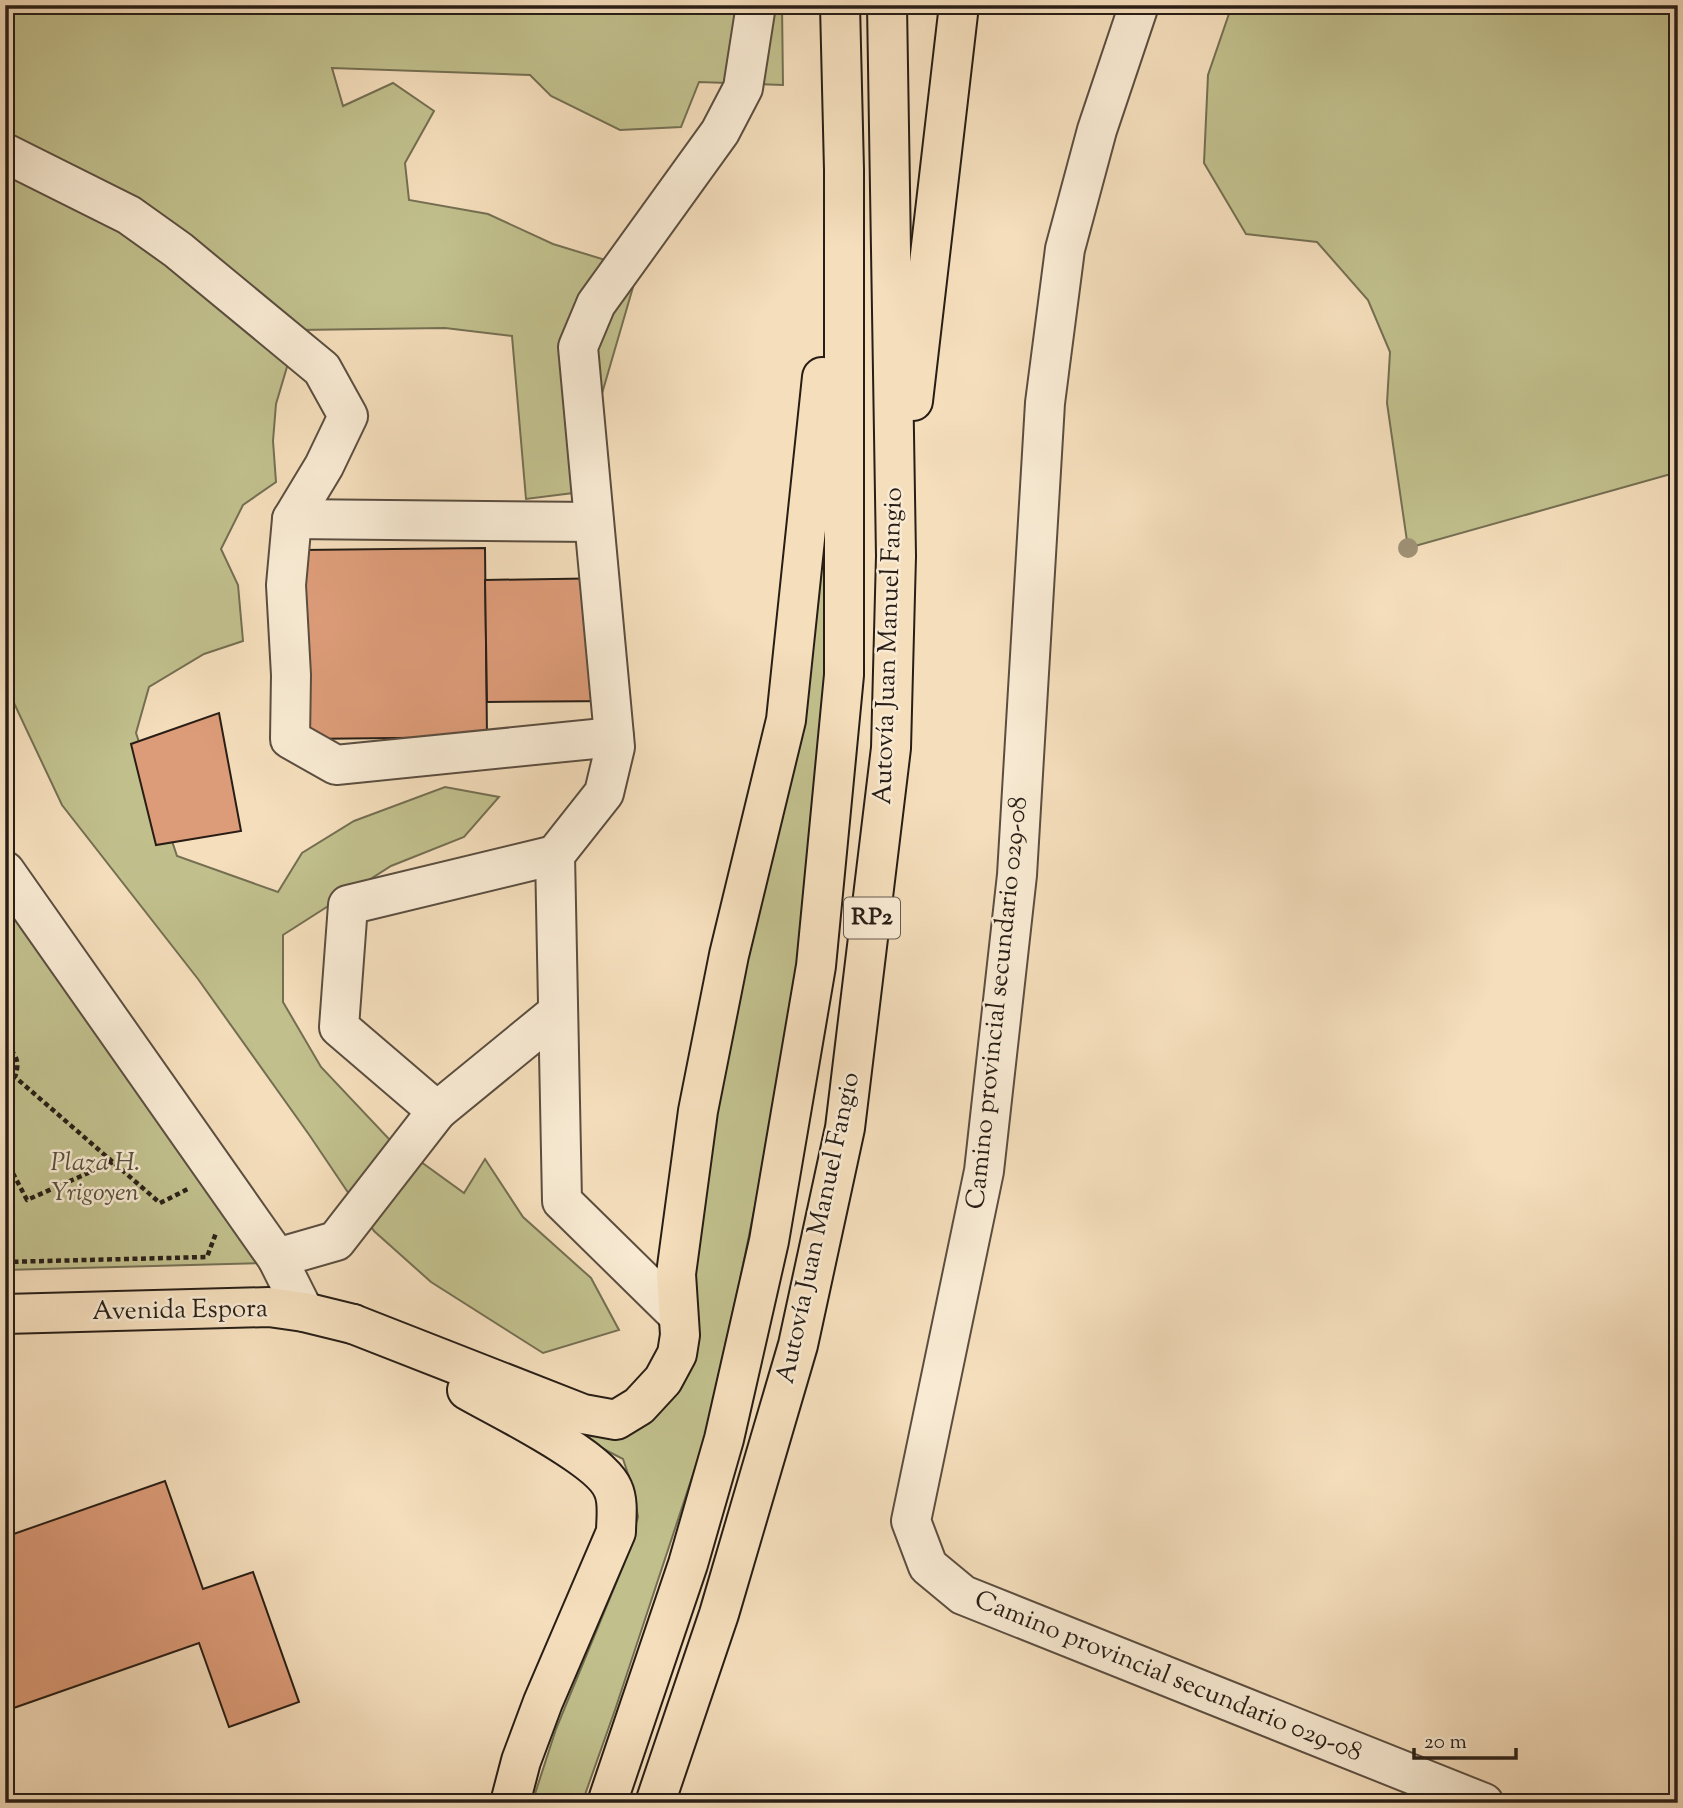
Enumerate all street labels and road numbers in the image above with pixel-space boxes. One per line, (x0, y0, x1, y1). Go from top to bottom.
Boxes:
street label: Autovía Juan Manuel Fangio (865, 487, 913, 805)
street label: Camino provincial secundario 029-08 (958, 795, 1038, 1211)
road number: RP2 (844, 898, 900, 938)
street label: Autovía Juan Manuel Fangio (768, 1069, 870, 1387)
street label: Avenida Espora (92, 1291, 268, 1331)
street label: Camino provincial secundario 029-08 (969, 1582, 1367, 1772)

